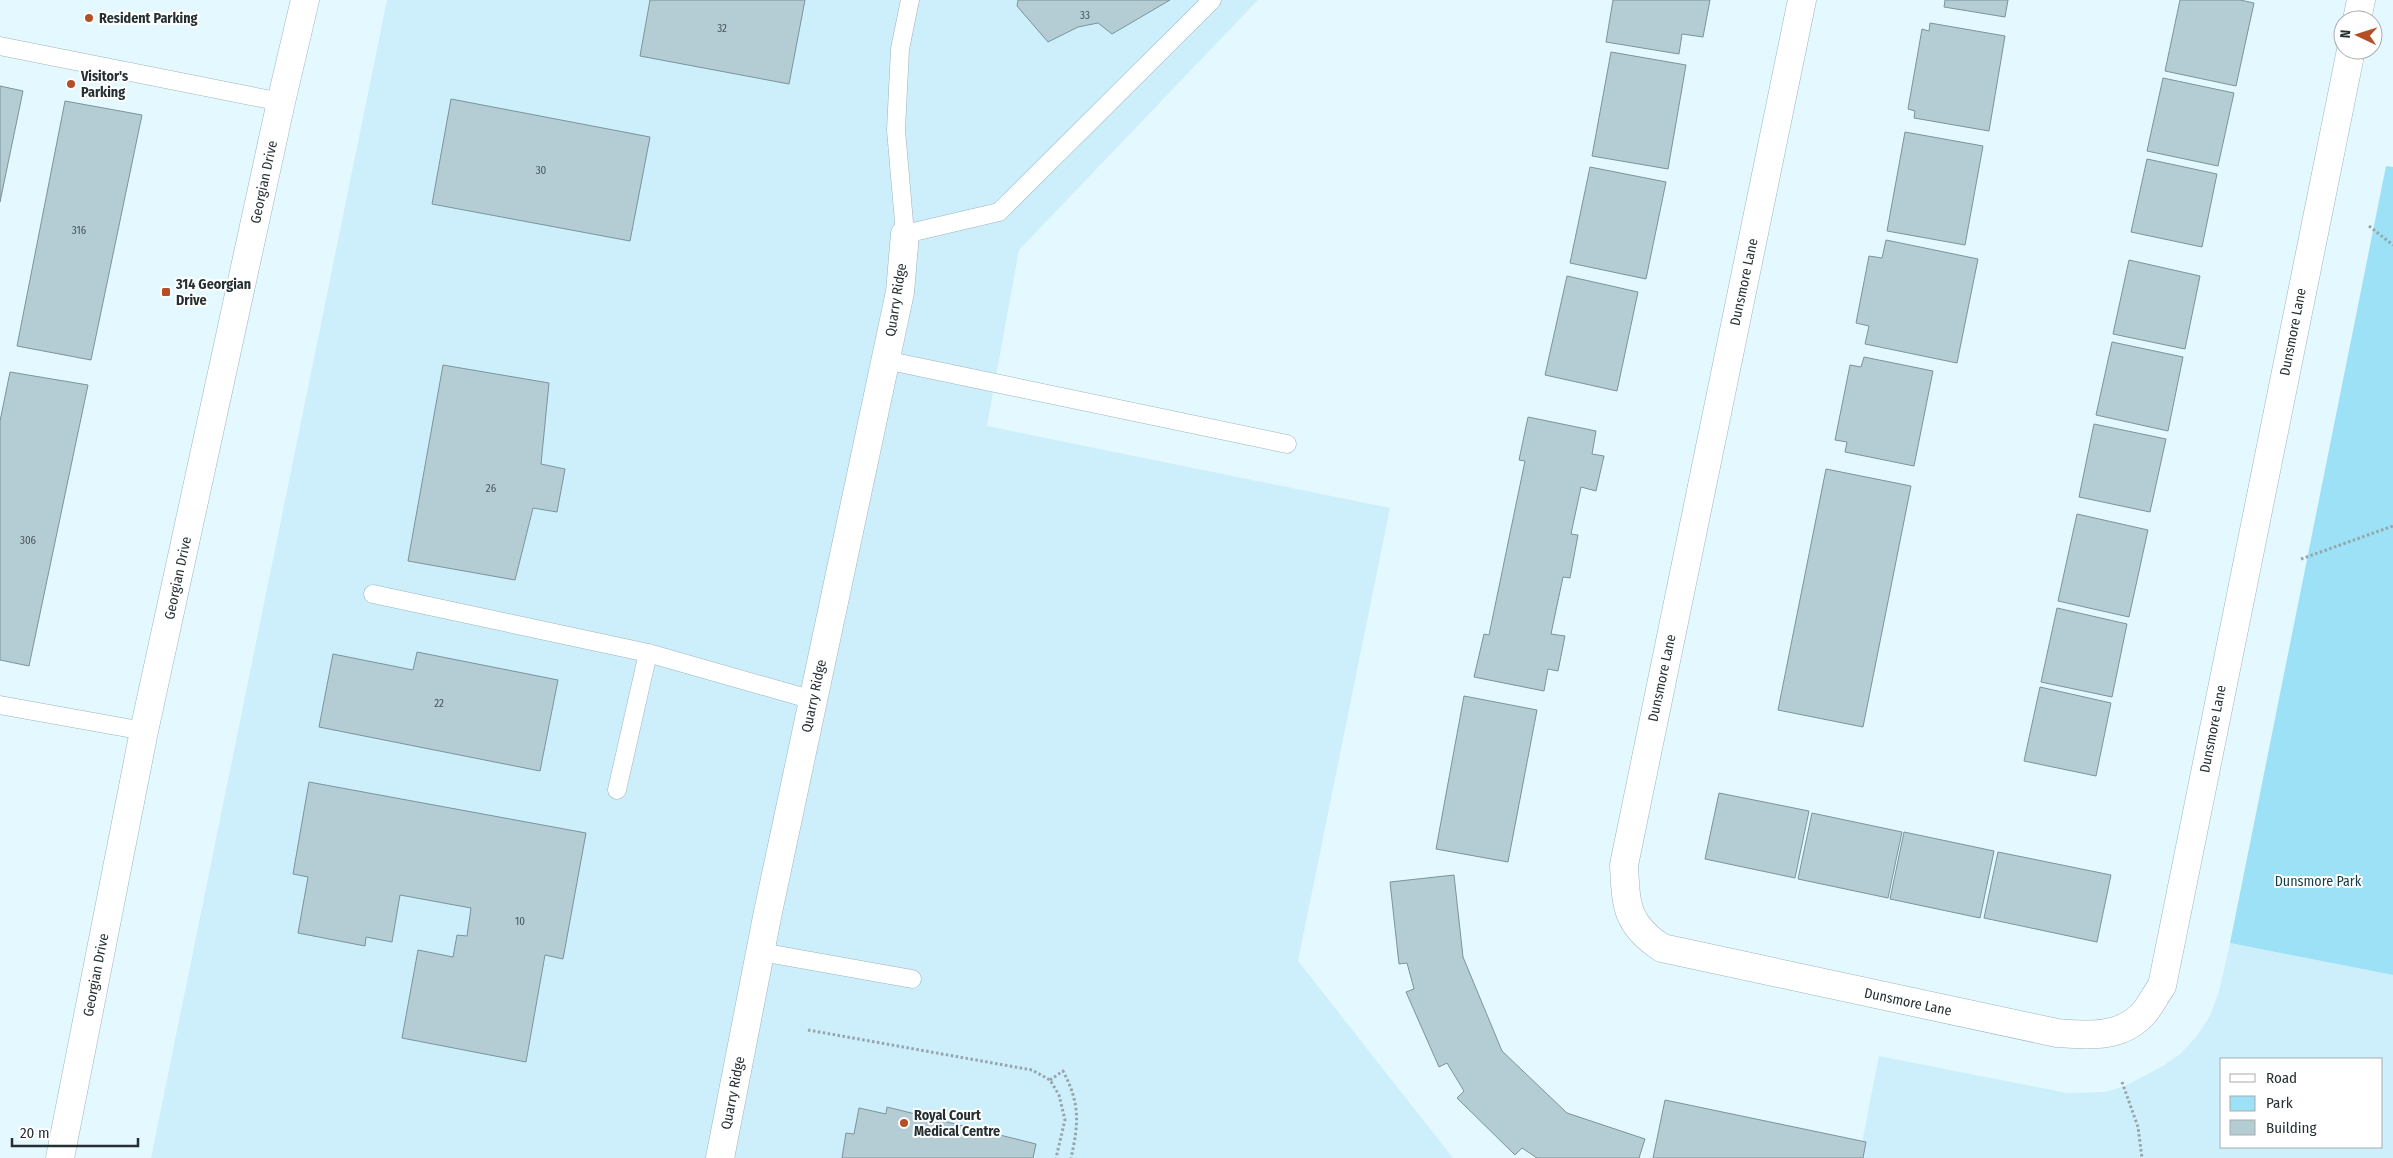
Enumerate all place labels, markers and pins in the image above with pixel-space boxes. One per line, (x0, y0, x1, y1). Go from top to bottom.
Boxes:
place label: Resident Parking (99, 10, 198, 27)
marker: Resident Parking (83, 12, 95, 24)
place label: Visitor's Parking (80, 68, 128, 101)
marker: Visitor's Parking (65, 78, 77, 90)
place label: 314 Georgian Drive (175, 276, 251, 309)
marker: 314 Georgian Drive (160, 286, 172, 298)
place label: Royal Court Medical Centre (914, 1107, 1000, 1140)
marker: Royal Court Medical Centre (898, 1117, 910, 1129)

